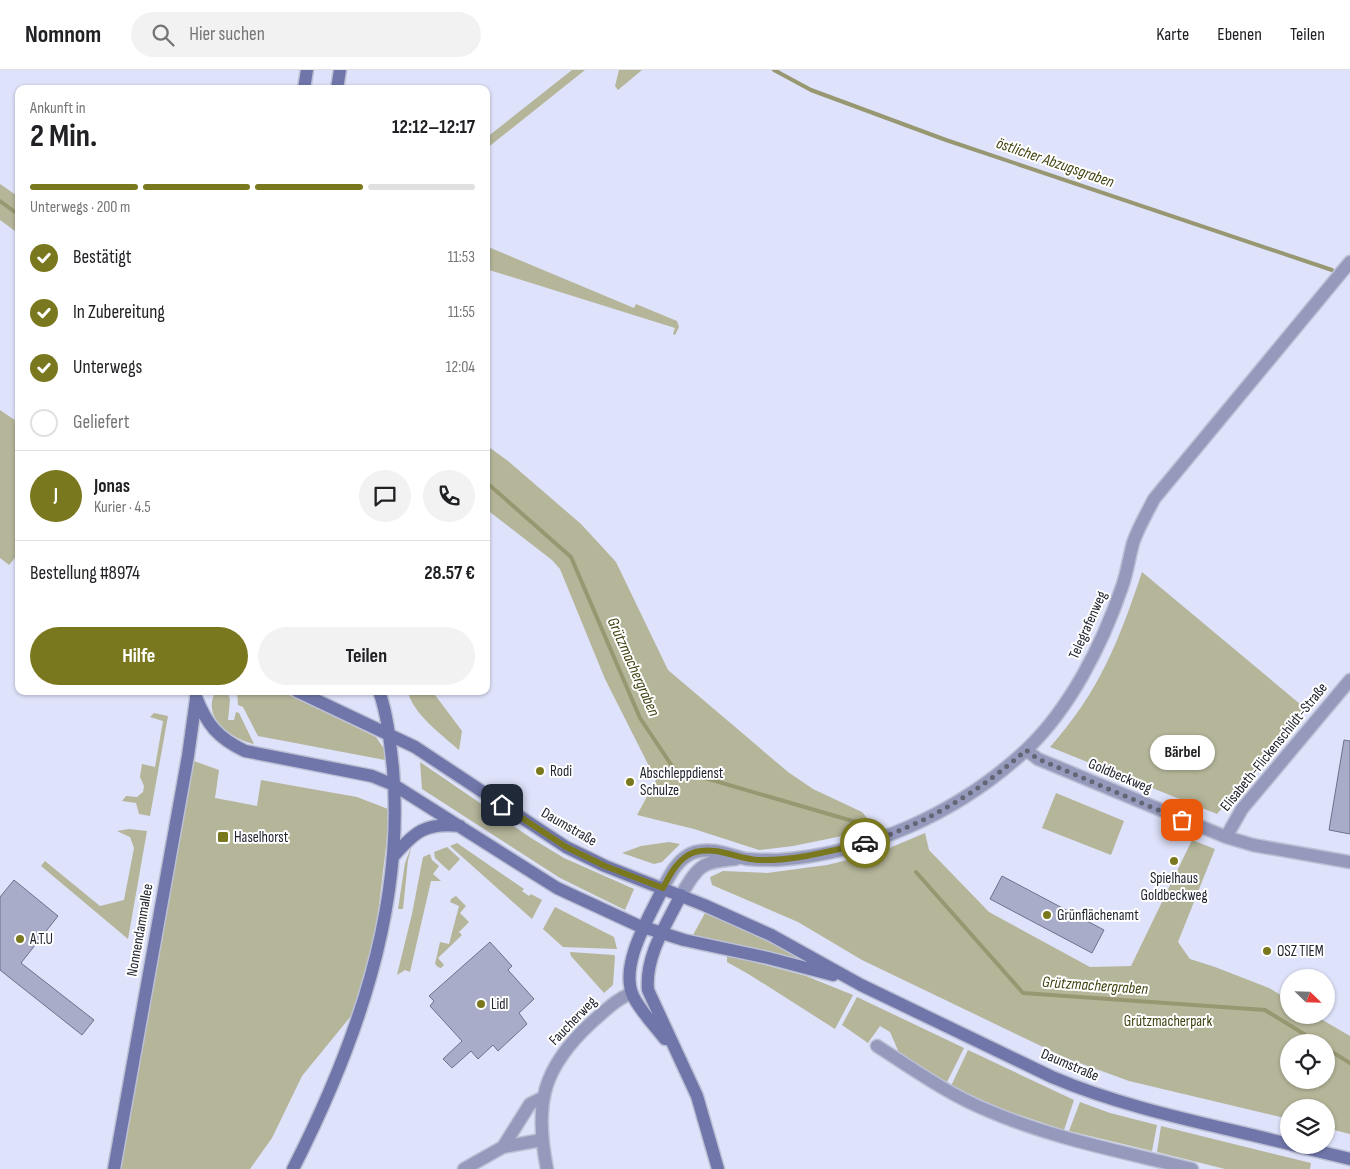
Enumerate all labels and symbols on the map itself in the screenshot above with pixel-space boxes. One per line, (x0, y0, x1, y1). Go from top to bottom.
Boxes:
water label: östlicher Abzugsgraben (994, 134, 1117, 192)
street label: Telegrafenweg (1065, 588, 1111, 662)
water label: Grützmachergraben (603, 615, 663, 720)
street label: Elisabeth-Flickenschildt-Straße (1216, 679, 1332, 815)
callout: Bärbel (1150, 735, 1214, 770)
street label: Goldbeckweg (1085, 754, 1155, 798)
place label: Rodi (550, 762, 572, 781)
place label: Abschleppdienst Schulze (639, 764, 724, 800)
marker: Rodi (534, 765, 546, 777)
marker: Abschleppdienst Schulze (624, 776, 636, 788)
pin (481, 784, 523, 826)
pin (1161, 799, 1203, 841)
street label: Daumstraße (538, 803, 600, 851)
courier (840, 818, 890, 868)
place label: Haselhorst (234, 828, 289, 847)
marker: Haselhorst (216, 830, 230, 844)
marker: Spielhaus Goldbeckweg (1168, 855, 1180, 867)
place label: Spielhaus Goldbeckweg (1140, 869, 1208, 905)
street label: Nonnendammallee (122, 882, 158, 978)
place label: Grünflächenamt (1057, 906, 1139, 925)
marker: Grünflächenamt (1041, 909, 1053, 921)
place label: A.T.U (29, 930, 53, 949)
marker: A.T.U (14, 933, 26, 945)
place label: OSZ TIEM (1277, 942, 1324, 961)
marker: OSZ TIEM (1261, 945, 1273, 957)
north arrow (1280, 969, 1335, 1024)
water label: Grützmachergraben (1041, 973, 1149, 999)
street label: Faucherweg (545, 993, 601, 1049)
place label: Lidl (491, 995, 508, 1014)
marker: Lidl (475, 998, 487, 1010)
park label: Grützmacherpark (1124, 1012, 1212, 1031)
street label: Daumstraße (1038, 1044, 1102, 1086)

